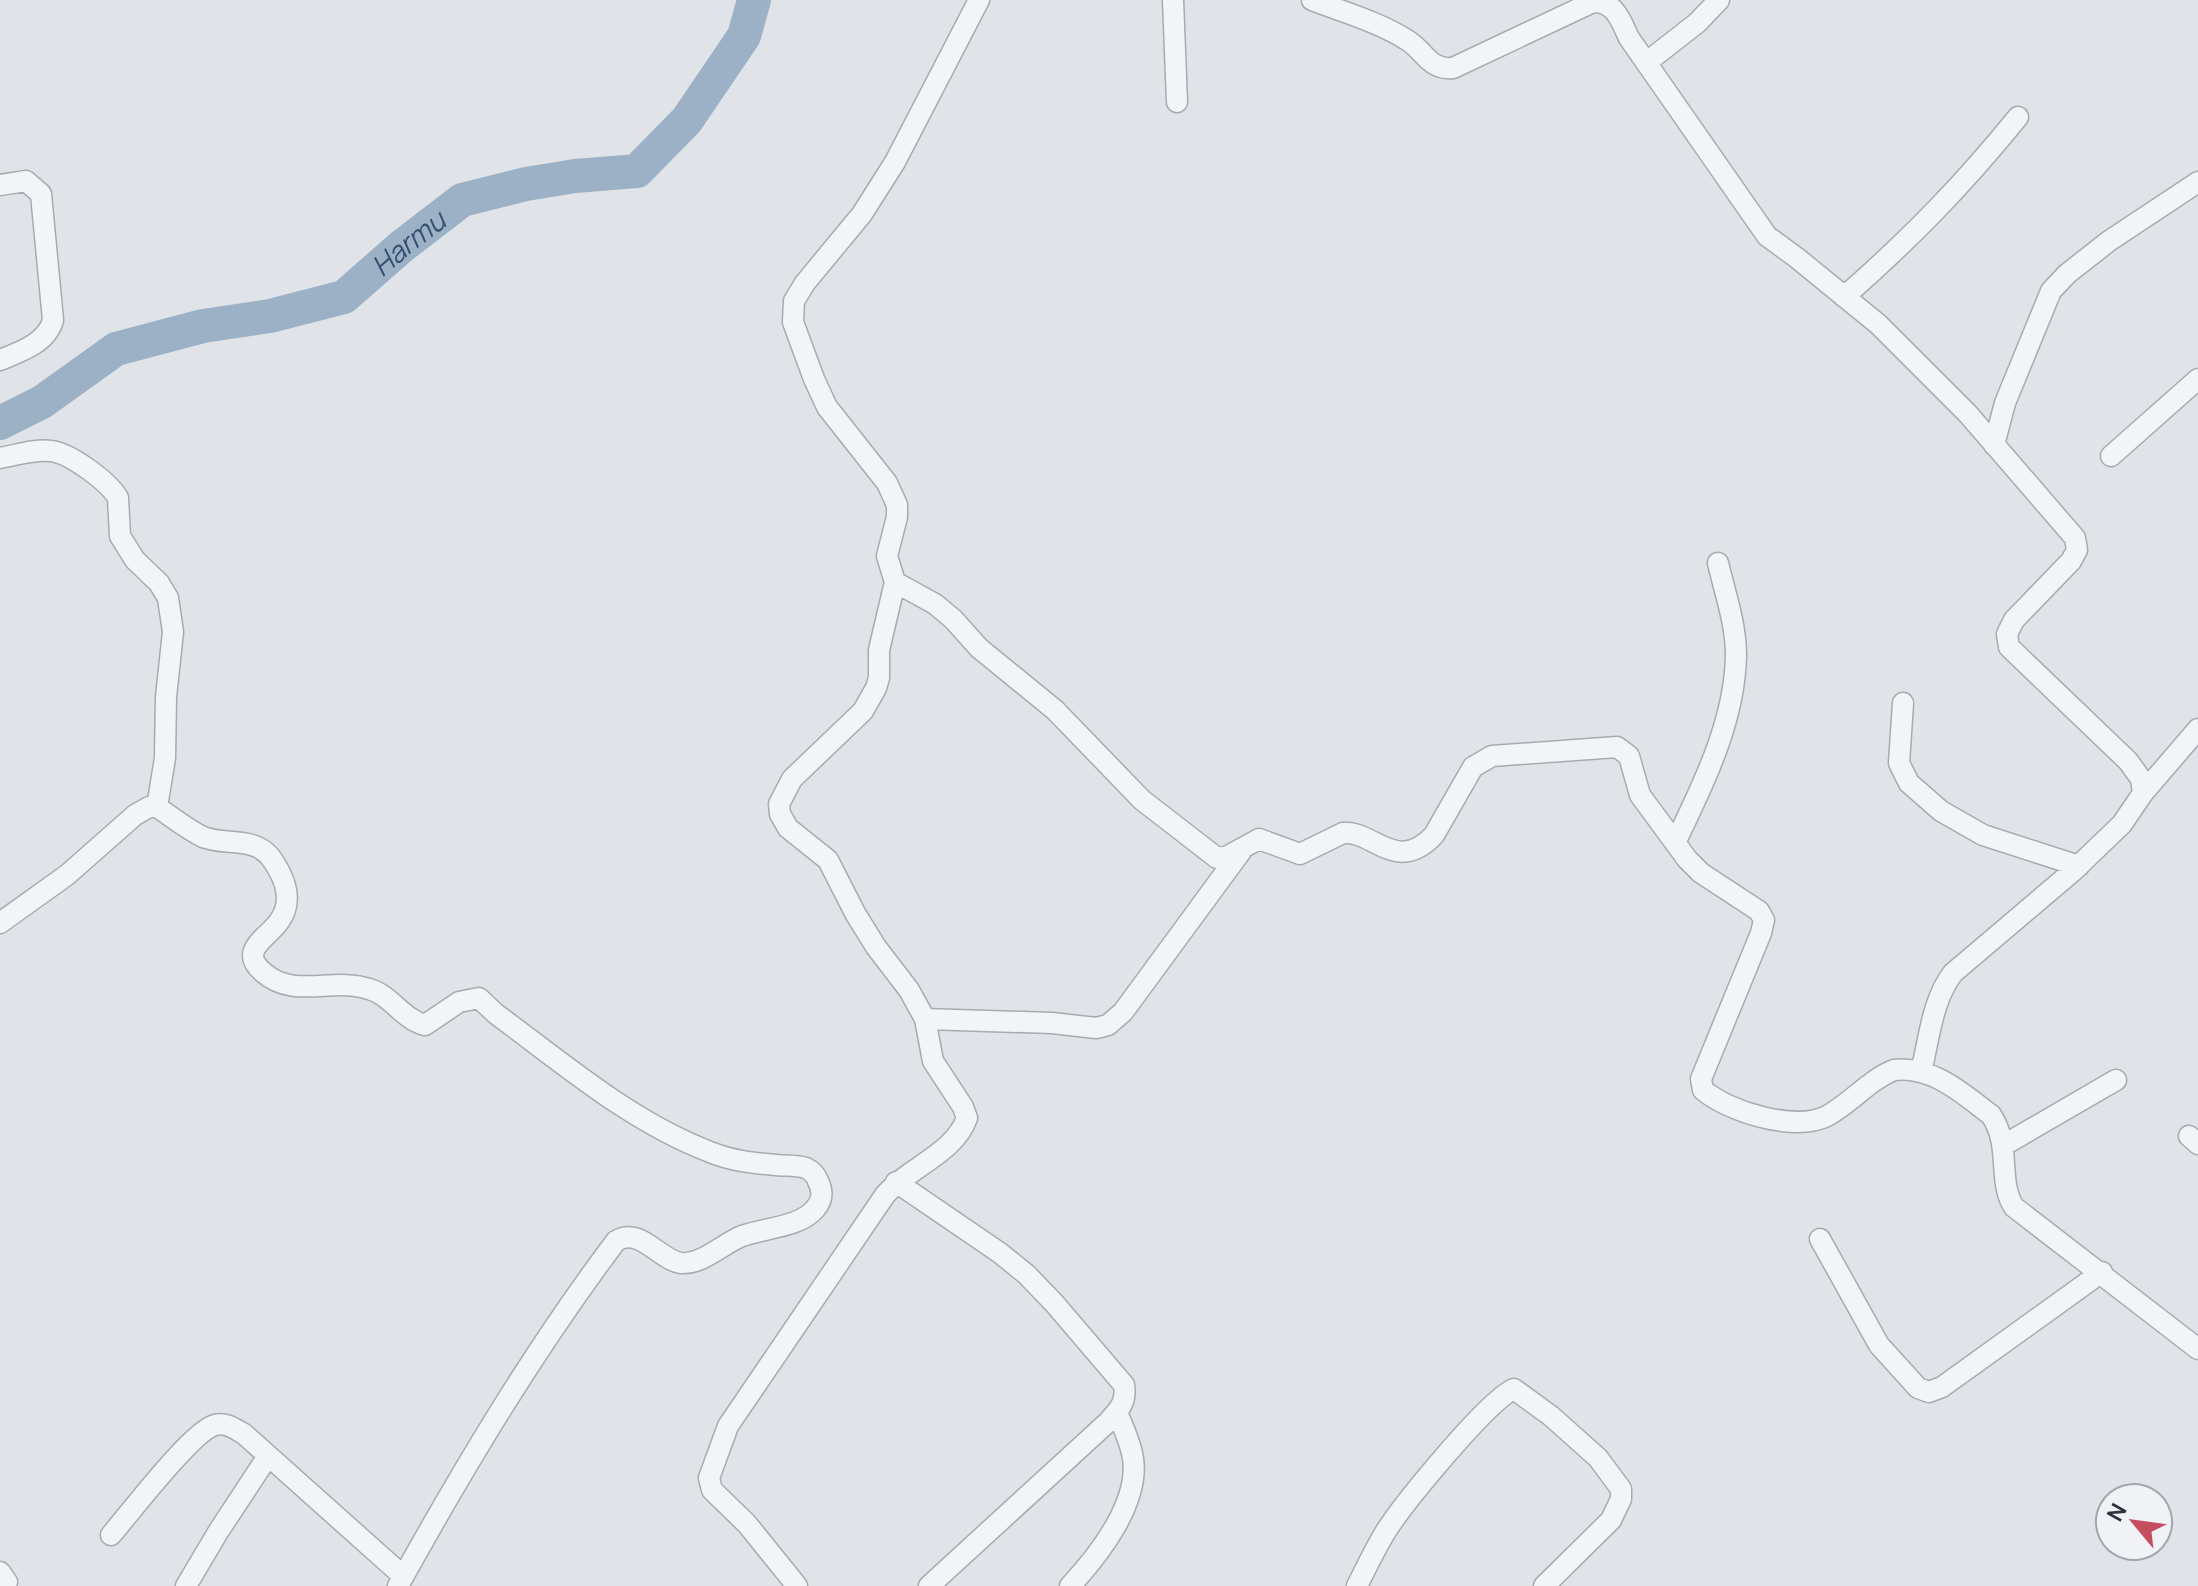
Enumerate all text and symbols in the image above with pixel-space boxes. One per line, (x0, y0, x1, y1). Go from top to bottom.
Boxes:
water label: Harmu (362, 200, 455, 284)
north arrow (2094, 1482, 2174, 1562)
text: N (2100, 1498, 2133, 1526)

